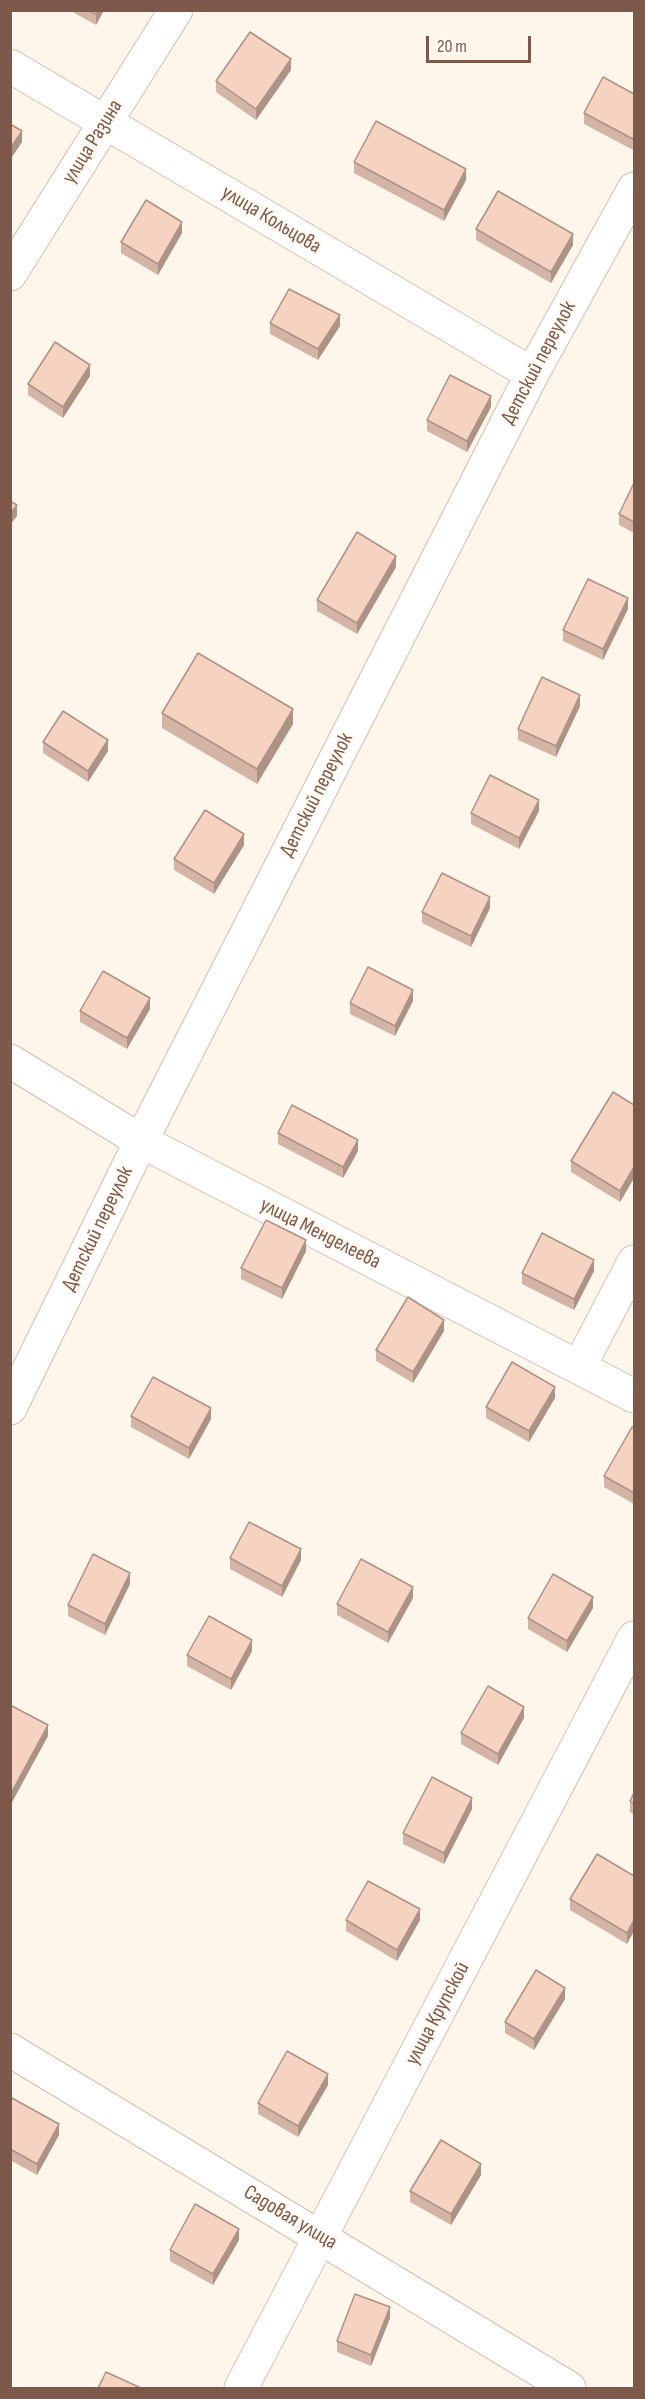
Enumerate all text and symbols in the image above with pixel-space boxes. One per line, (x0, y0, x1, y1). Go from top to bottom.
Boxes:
scale bar (429, 24, 534, 62)
text: 20 m (437, 36, 467, 57)
street label: улица Разина (57, 95, 129, 189)
street label: улица Кольцова (217, 180, 325, 260)
street label: Детский переулок (496, 297, 582, 429)
street label: Детский переулок (275, 729, 359, 861)
street label: Детский переулок (57, 1162, 139, 1296)
street label: улица Менделеева (255, 1193, 385, 1275)
street label: улица Крупской (400, 1958, 476, 2070)
street label: Садовая улица (239, 2180, 341, 2256)

